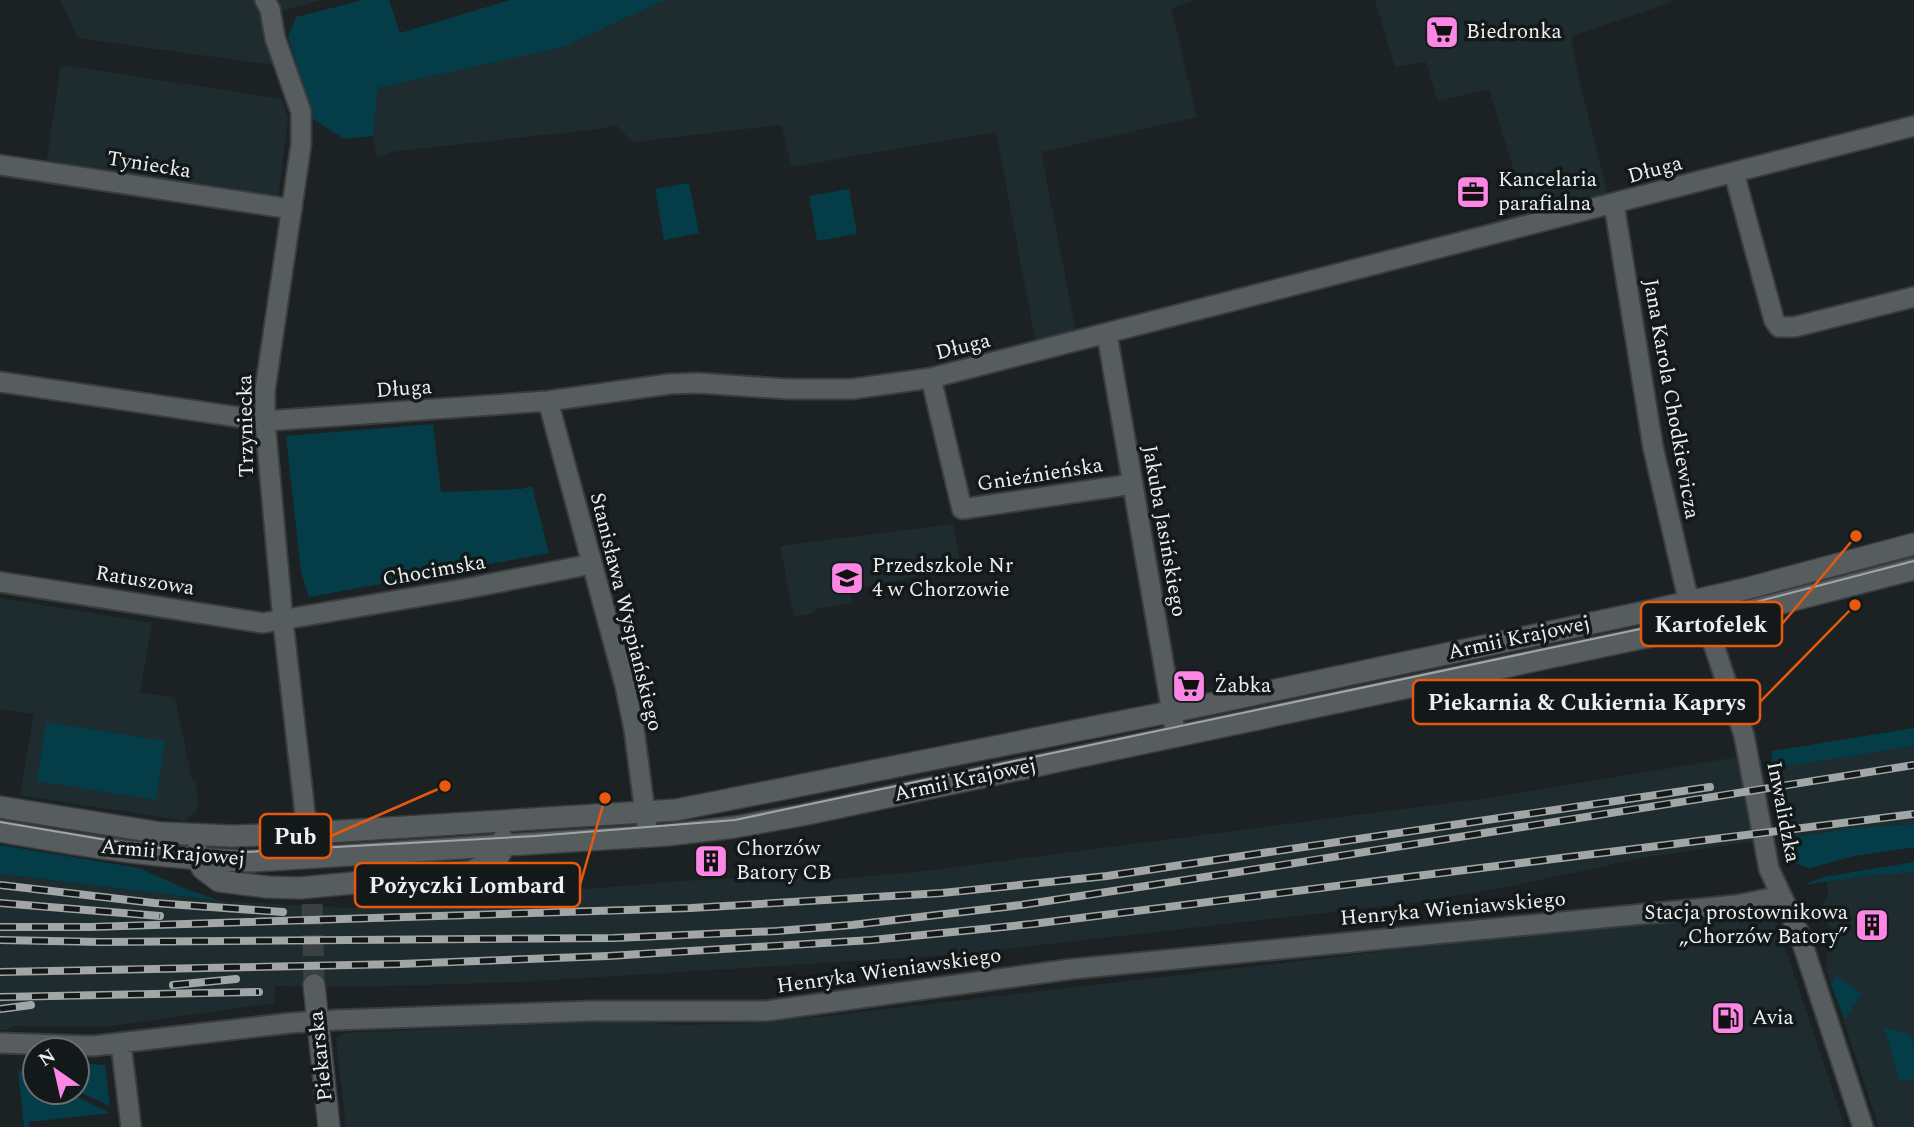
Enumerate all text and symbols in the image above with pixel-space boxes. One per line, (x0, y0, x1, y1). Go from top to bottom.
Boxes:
supermarket icon: Biedronka (1423, 13, 1461, 51)
place label: Biedronka (1466, 16, 1563, 48)
street label: Tyniecka (105, 143, 194, 188)
street label: Długa (1624, 147, 1687, 193)
place label: Kancelaria parafialna (1498, 164, 1598, 220)
office icon: Kancelaria parafialna (1454, 173, 1492, 211)
street label: Jana Karola Chodkiewicza (1634, 276, 1708, 522)
street label: Długa (932, 325, 995, 369)
street label: Długa (375, 371, 434, 407)
street label: Trzyniecka (229, 374, 263, 478)
street label: Jakuba Jasińskiego (1133, 443, 1195, 619)
street label: Gnieźnieńska (975, 449, 1106, 501)
street label: Stanisława Wyspiańskiego (581, 489, 671, 735)
street label: Chocimska (380, 546, 489, 596)
place label: Przedszkole Nr 4 w Chorzowie (872, 550, 1013, 606)
street label: Ratuszowa (93, 557, 197, 605)
school or university icon: Przedszkole Nr 4 w Chorzowie (828, 559, 866, 597)
callout: Kartofelek (1641, 602, 1782, 646)
street label: Armii Krajowej (1445, 607, 1593, 669)
text: Kartofelek (1655, 608, 1768, 643)
supermarket icon: Żabka (1170, 667, 1208, 705)
place label: Żabka (1214, 670, 1272, 702)
callout: Piekarnia & Cukiernia Kaprys (1413, 680, 1760, 724)
text: Piekarnia & Cukiernia Kaprys (1428, 686, 1746, 721)
street label: Armii Krajowej (891, 749, 1039, 811)
street label: Inwalidzka (1758, 759, 1809, 866)
callout: Pub (260, 814, 331, 858)
text: Pub (274, 820, 316, 855)
street label: Armii Krajowej (99, 831, 247, 875)
place label: Chorzów Batory CB (736, 833, 832, 889)
building icon: Chorzów Batory CB (692, 842, 730, 880)
callout: Pożyczki Lombard (355, 863, 580, 907)
text: Pożyczki Lombard (369, 869, 565, 904)
street label: Henryka Wieniawskiego (1339, 883, 1567, 935)
place label: Stacja prostownikowa „Chorzów Batory” (1644, 897, 1849, 953)
building icon: Stacja prostownikowa „Chorzów Batory” (1853, 906, 1891, 944)
street label: Henryka Wieniawskiego (775, 939, 1003, 1003)
fuel station icon: Avia (1709, 999, 1747, 1037)
place label: Avia (1752, 1002, 1795, 1034)
street label: Piekarska (300, 1008, 342, 1103)
north arrow (21, 1036, 91, 1106)
text: N (33, 1042, 62, 1075)

